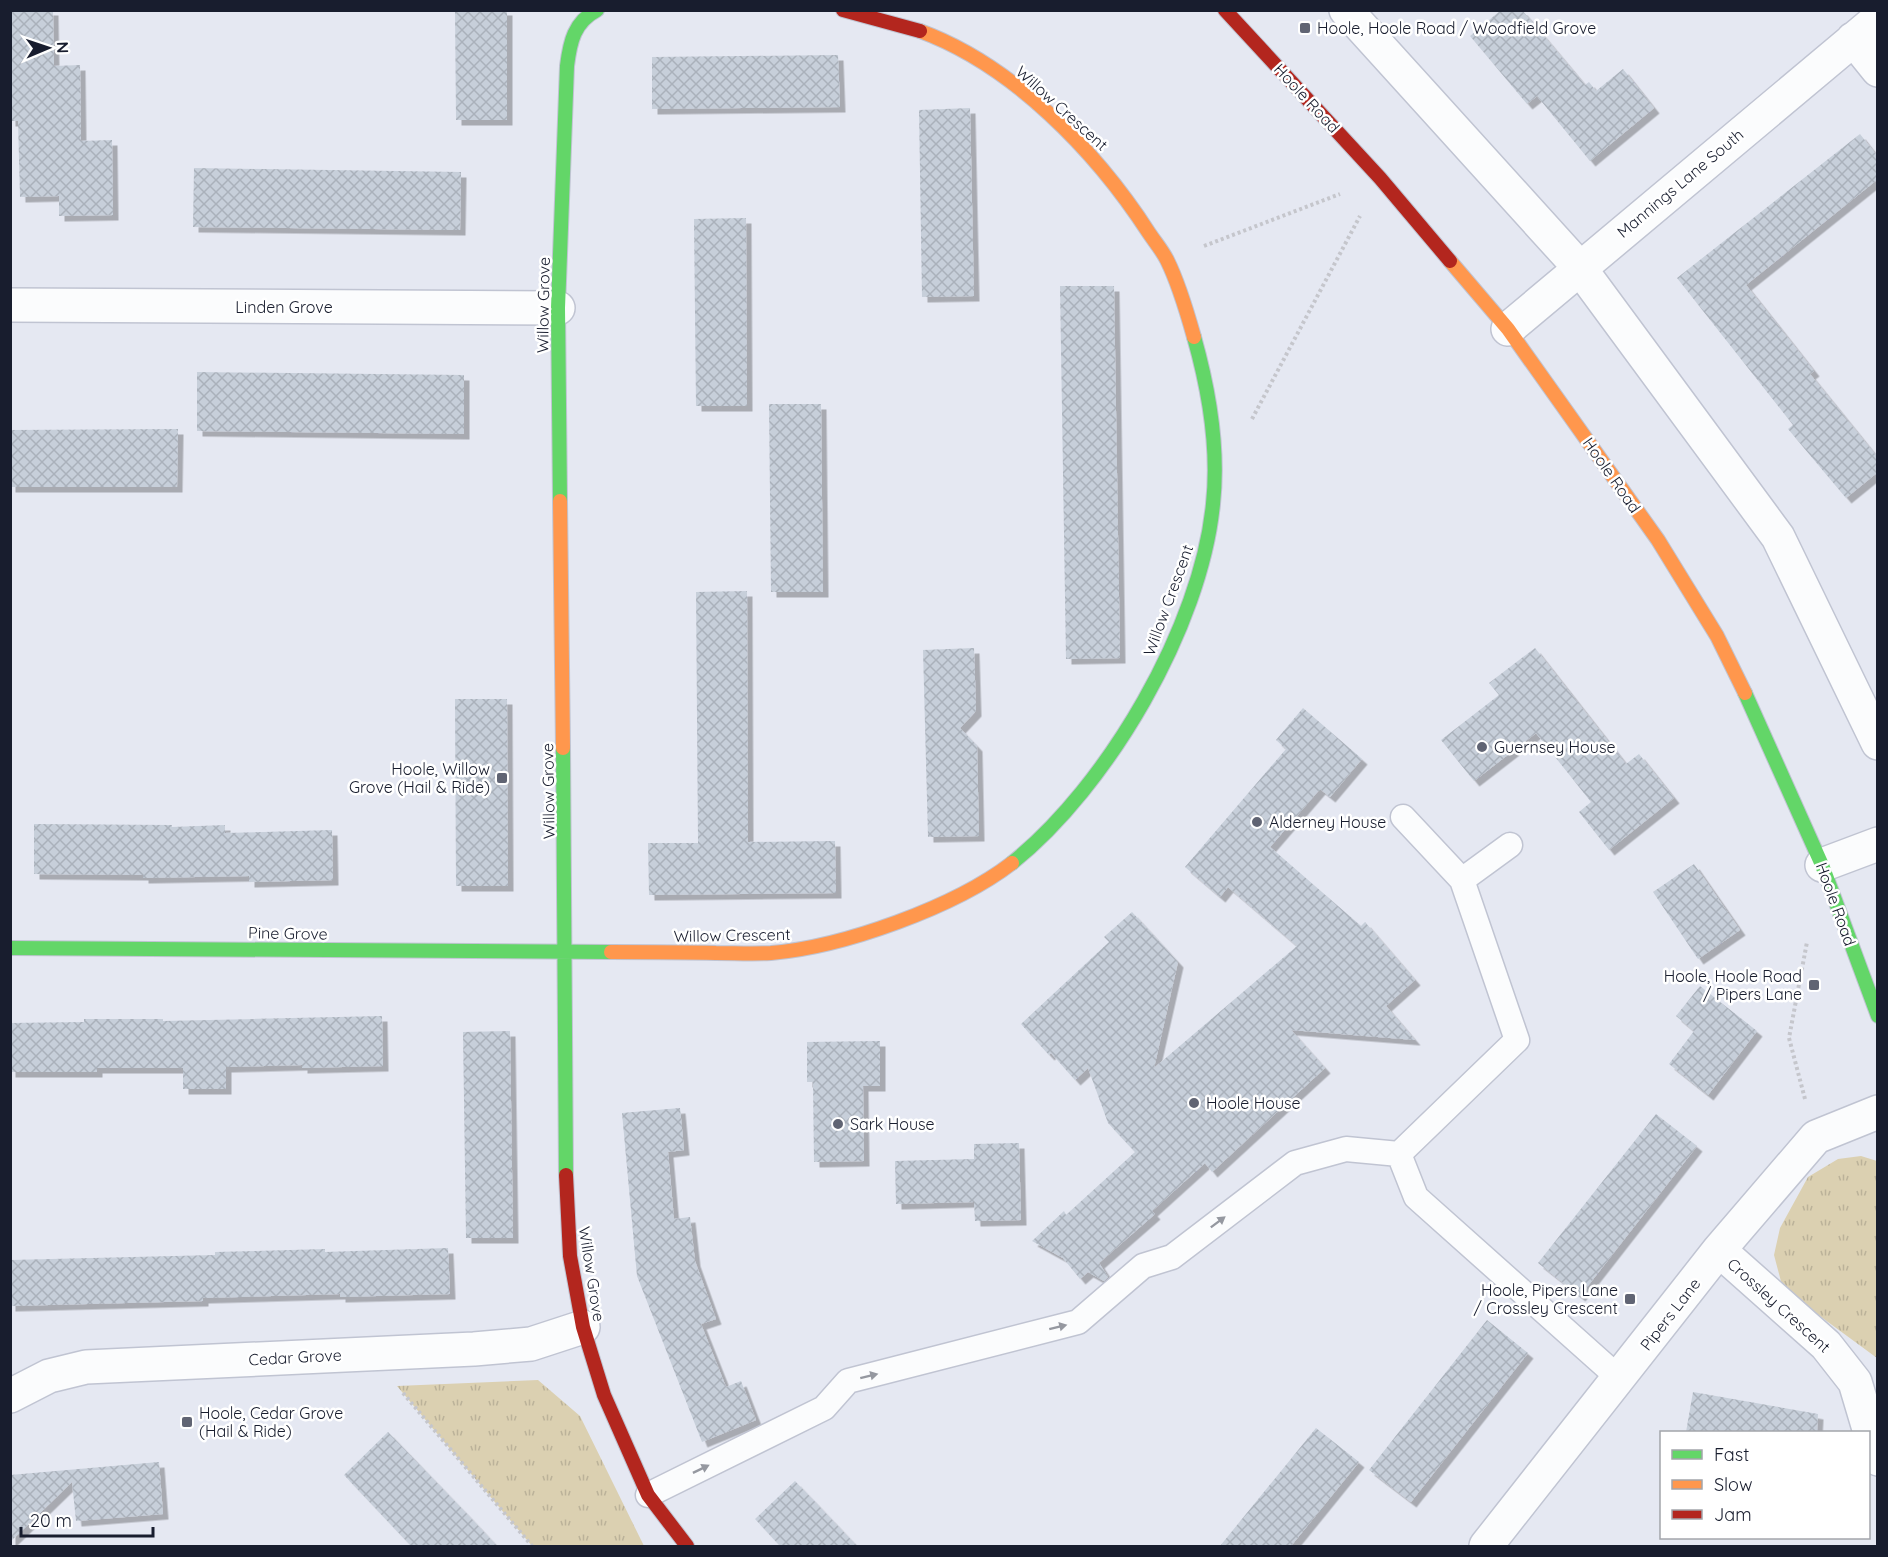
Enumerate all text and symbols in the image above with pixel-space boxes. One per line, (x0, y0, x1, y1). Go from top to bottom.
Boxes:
north arrow (18, 18, 78, 78)
place label: Hoole, Hoole Road / Woodfield Grove (1317, 18, 1596, 38)
marker: Hoole, Hoole Road / Woodfield Grove (1298, 21, 1312, 35)
text: N (53, 41, 73, 54)
street label: Hoole Road (1270, 59, 1344, 137)
street label: Willow Crescent (1012, 61, 1112, 155)
street label: Mannings Lane South (1613, 124, 1747, 242)
street label: Willow Grove (532, 257, 554, 353)
street label: Linden Grove (235, 297, 333, 317)
street label: Hoole Road (1579, 433, 1645, 517)
street label: Willow Crescent (1139, 542, 1197, 658)
place label: Guernsey House (1494, 737, 1615, 757)
marker: Guernsey House (1475, 740, 1489, 754)
street label: Willow Grove (537, 743, 559, 839)
place label: Hoole, Willow Grove (Hail & Ride) (349, 759, 490, 797)
marker: Hoole, Willow Grove (Hail & Ride) (495, 771, 509, 785)
place label: Alderney House (1269, 812, 1386, 832)
marker: Alderney House (1250, 815, 1264, 829)
street label: Hoole Road (1812, 859, 1860, 949)
street label: Pine Grove (248, 922, 328, 944)
street label: Willow Crescent (673, 924, 791, 946)
place label: Hoole, Hoole Road / Pipers Lane (1664, 966, 1802, 1004)
marker: Hoole, Hoole Road / Pipers Lane (1807, 978, 1821, 992)
place label: Hoole House (1206, 1093, 1301, 1113)
marker: Hoole House (1187, 1096, 1201, 1110)
place label: Sark House (850, 1114, 935, 1134)
marker: Sark House (831, 1117, 845, 1131)
one-way arrow (1210, 1216, 1226, 1228)
street label: Willow Grove (575, 1225, 609, 1323)
street label: Crossley Crescent (1723, 1254, 1835, 1356)
street label: Pipers Lane (1636, 1274, 1704, 1354)
place label: Hoole, Pipers Lane / Crossley Crescent (1474, 1280, 1618, 1318)
marker: Hoole, Pipers Lane / Crossley Crescent (1623, 1292, 1637, 1306)
one-way arrow (1049, 1322, 1067, 1332)
street label: Cedar Grove (248, 1345, 342, 1369)
one-way arrow (860, 1370, 878, 1380)
place label: Hoole, Cedar Grove (Hail & Ride) (199, 1403, 343, 1441)
marker: Hoole, Cedar Grove (Hail & Ride) (180, 1415, 194, 1429)
legend (1660, 1431, 1870, 1539)
text: Fast (1714, 1443, 1749, 1466)
one-way arrow (692, 1464, 709, 1473)
text: Slow (1714, 1473, 1752, 1496)
scale bar (21, 1500, 153, 1538)
text: Jam (1714, 1503, 1752, 1526)
text: 20 m (30, 1509, 72, 1532)

